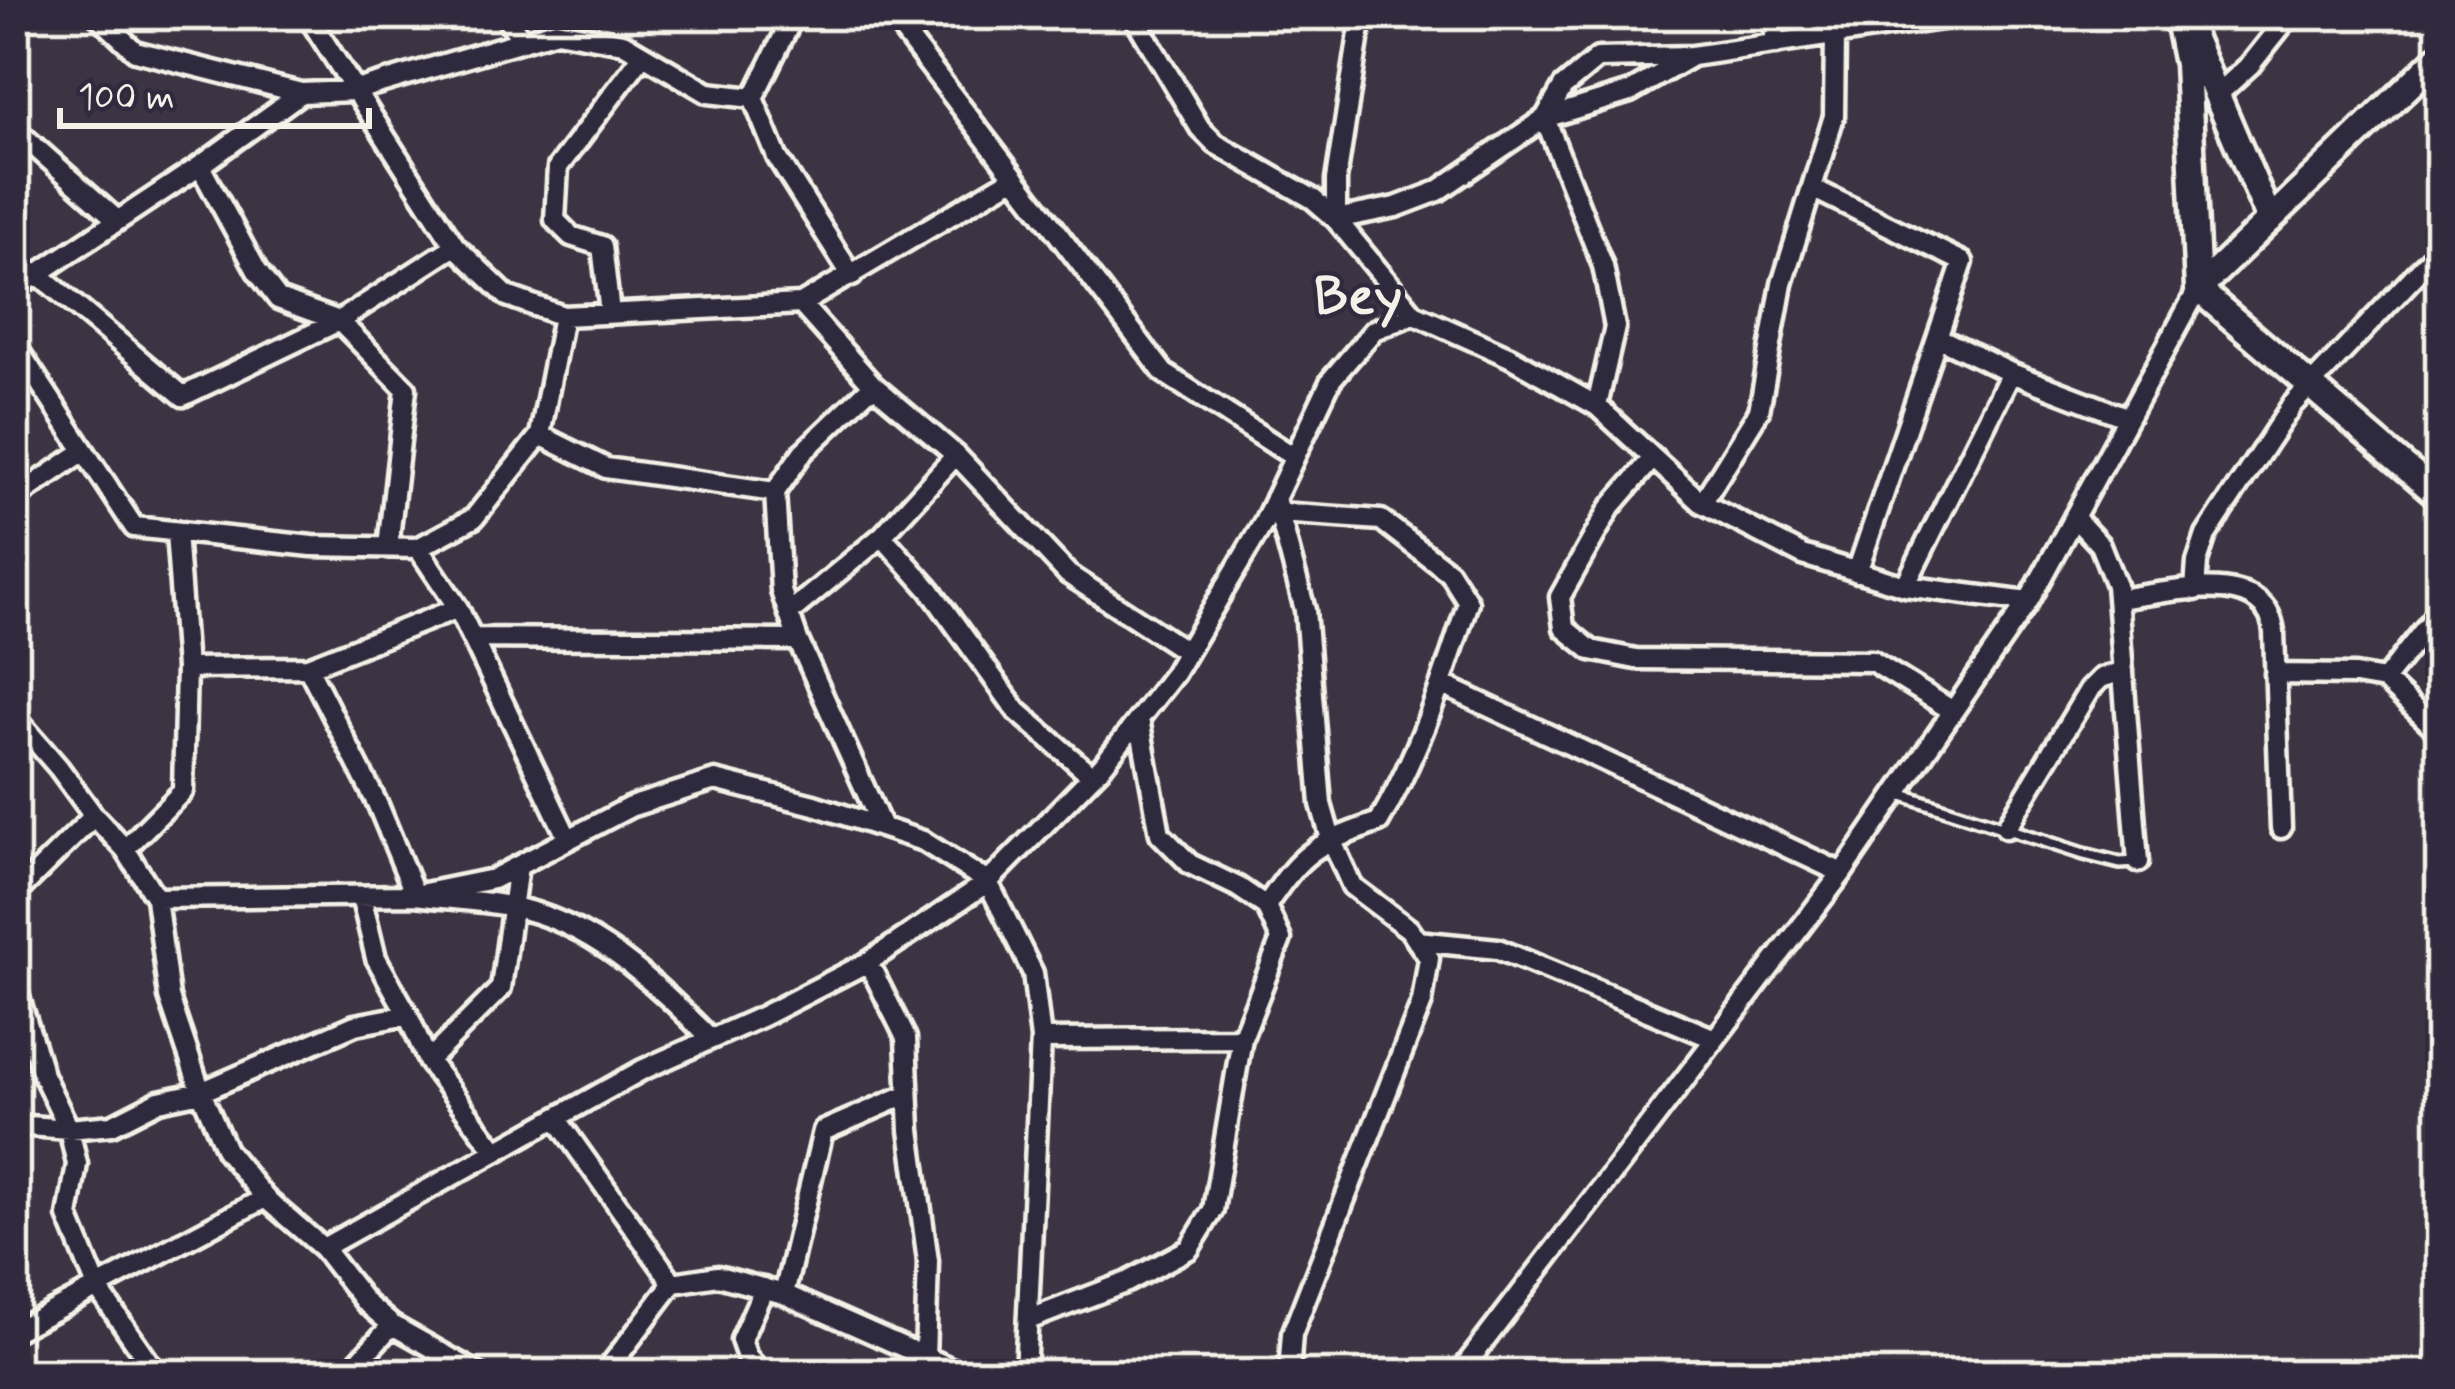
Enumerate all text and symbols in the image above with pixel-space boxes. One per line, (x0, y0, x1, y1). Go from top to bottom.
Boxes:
scale bar (60, 54, 369, 128)
text: 100 m (78, 75, 175, 122)
district label: Bey (1314, 263, 1402, 334)

